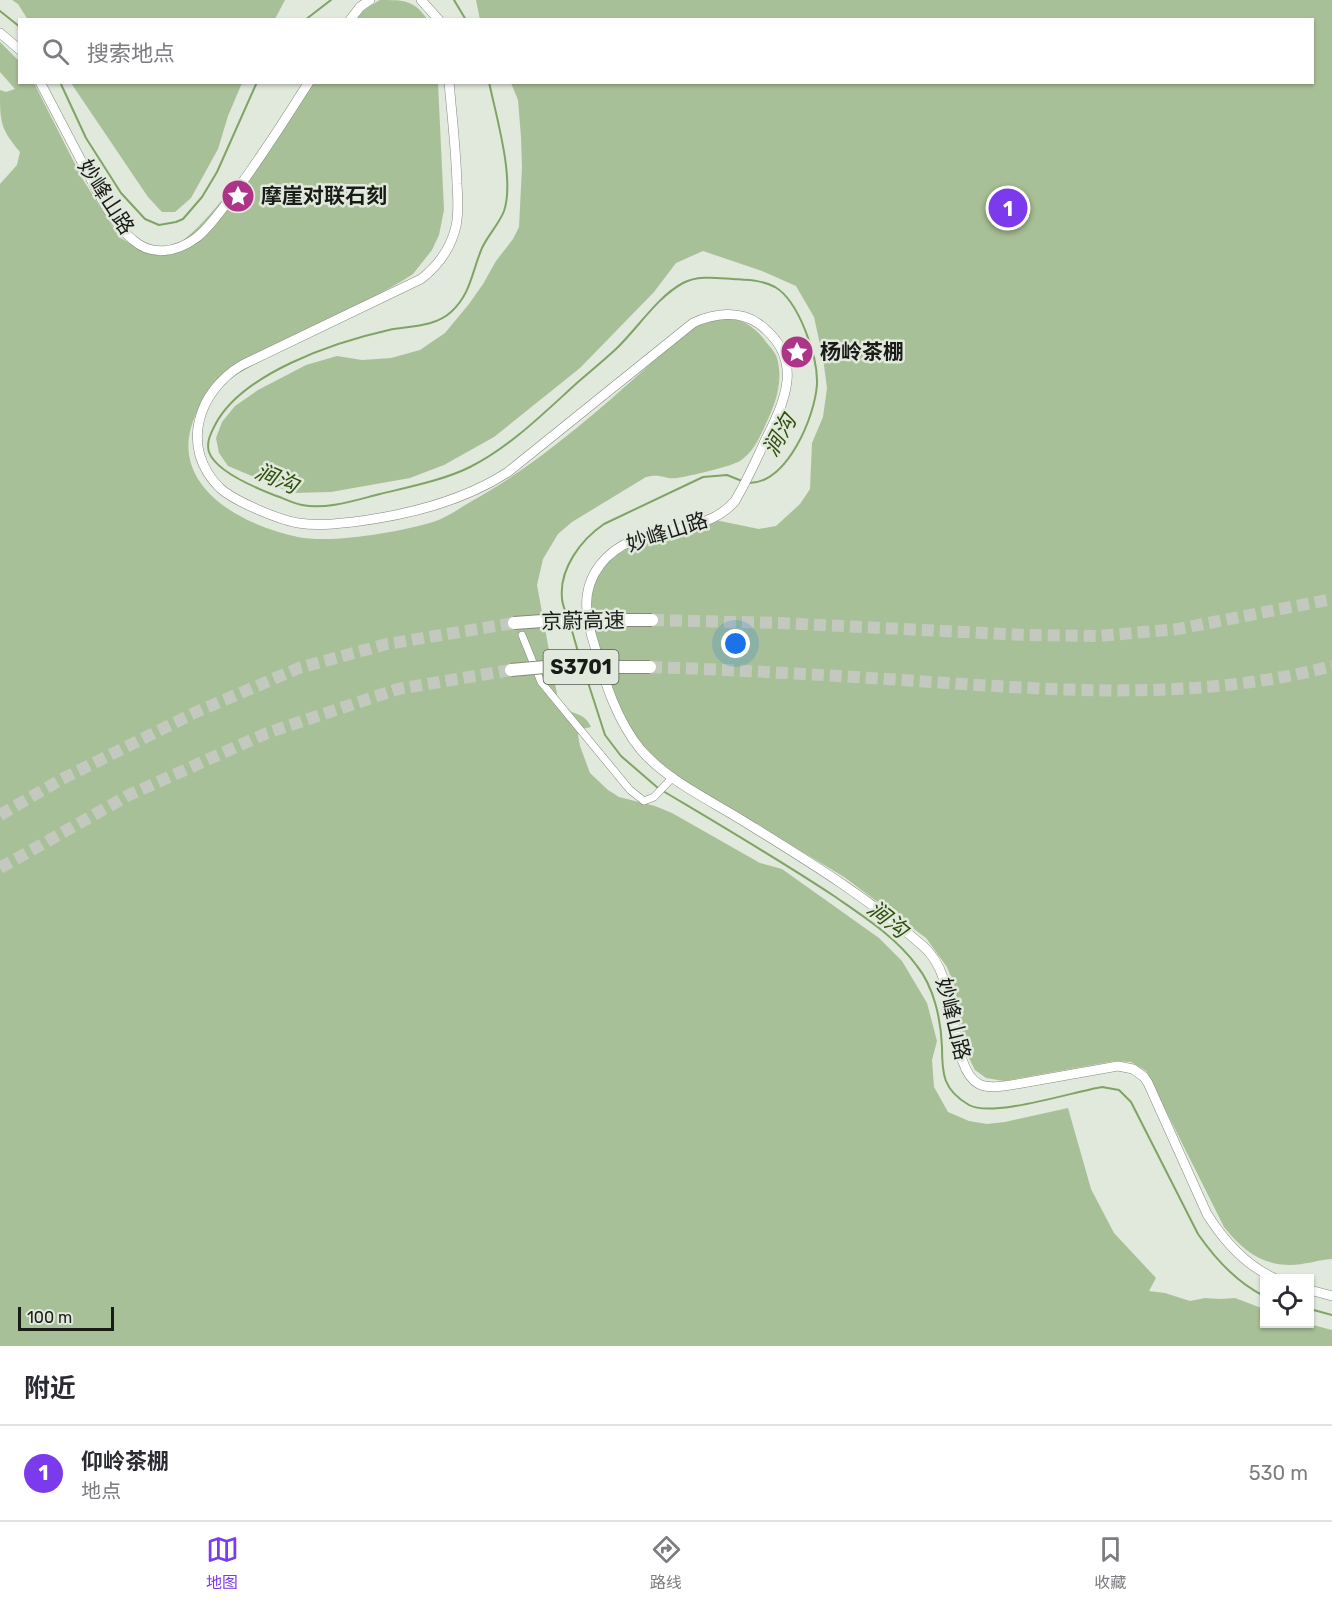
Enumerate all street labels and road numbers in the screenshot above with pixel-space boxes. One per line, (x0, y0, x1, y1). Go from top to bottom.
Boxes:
street label: 妙峰山路 (73, 155, 140, 239)
street label: 妙峰山路 (623, 507, 711, 556)
street label: 京蔚高速 (541, 607, 625, 634)
road number: S3701 (544, 650, 618, 684)
street label: 妙峰山路 (931, 975, 976, 1063)

